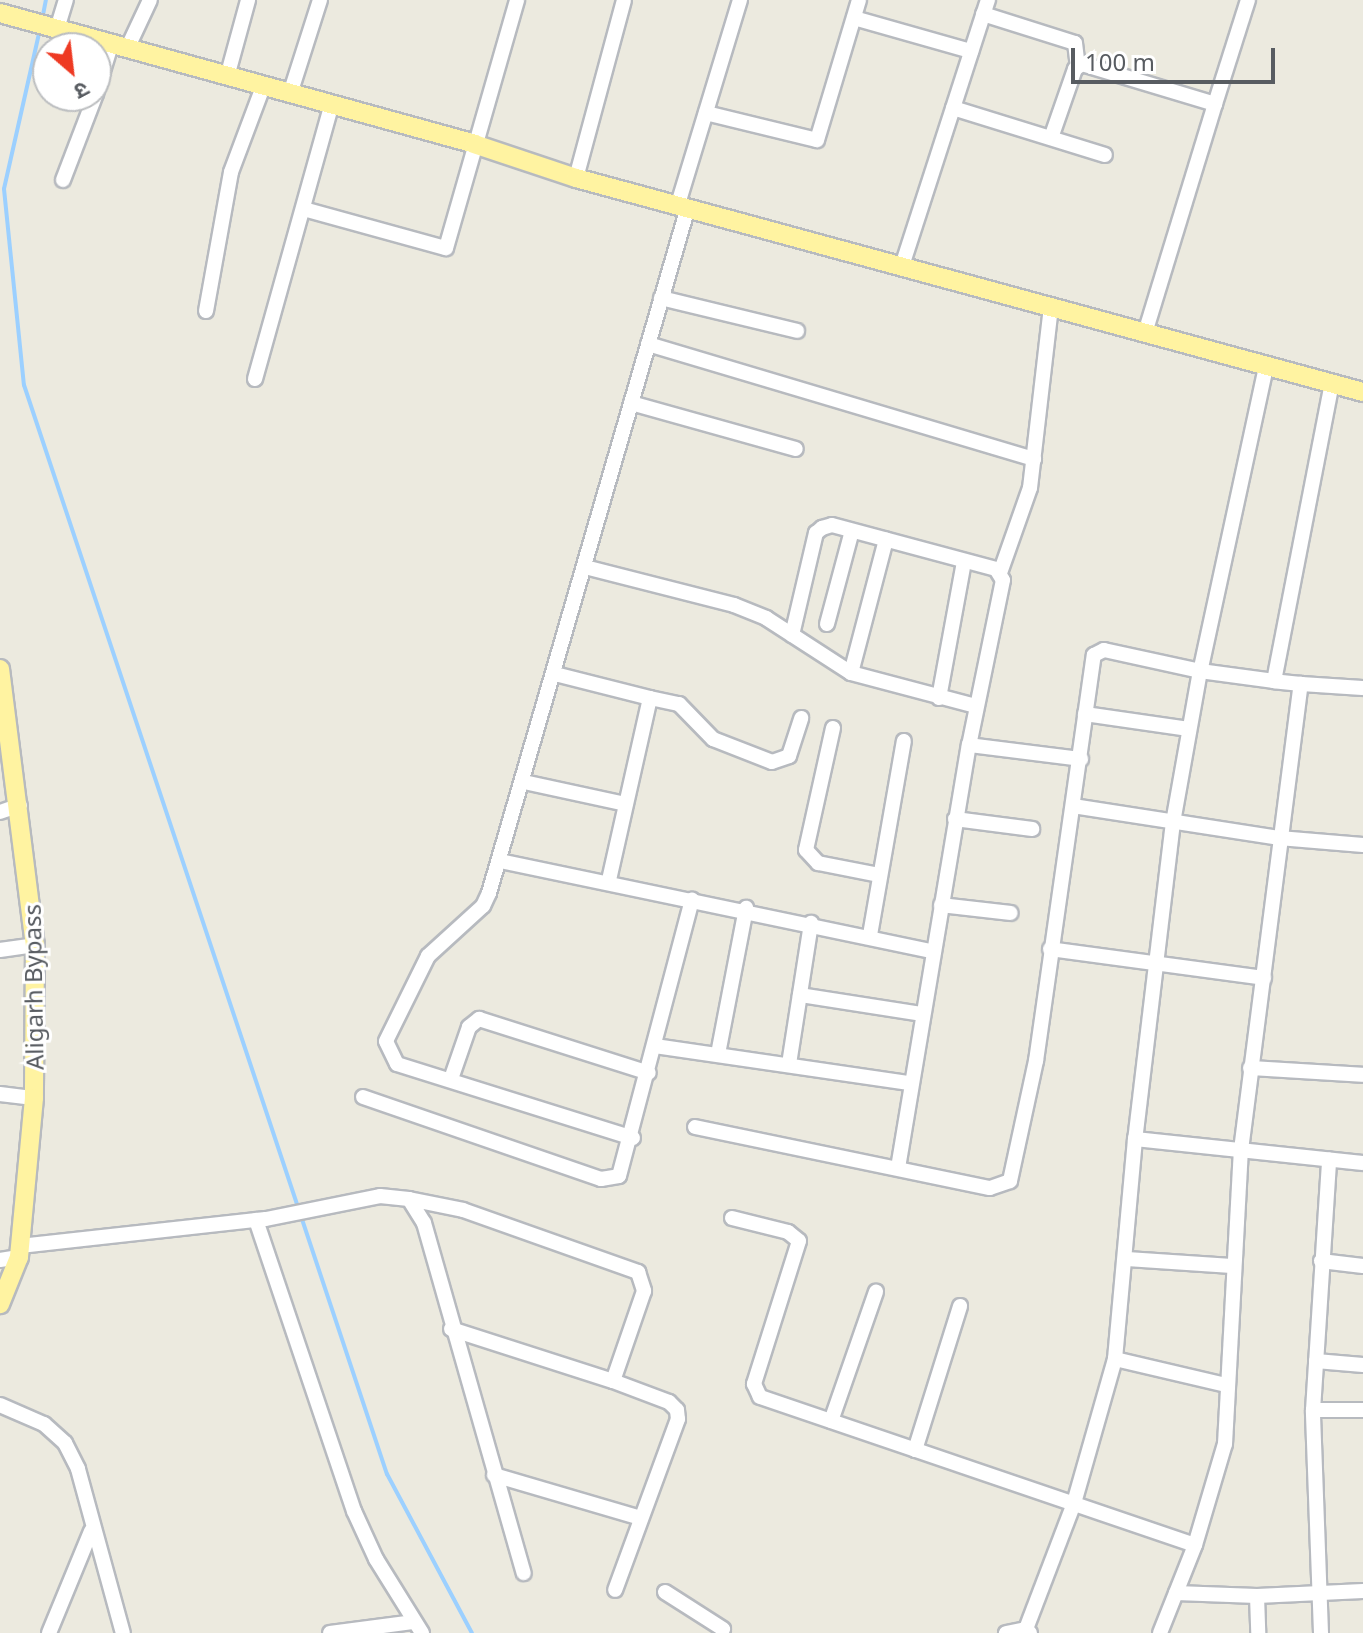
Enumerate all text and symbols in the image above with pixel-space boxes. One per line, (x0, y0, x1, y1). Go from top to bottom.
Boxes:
north arrow (32, 32, 112, 112)
scale bar (1075, 32, 1279, 82)
text: 100 m (1085, 45, 1155, 78)
text: उ (70, 75, 95, 108)
street label: Aligarh Bypass (17, 904, 49, 1070)

